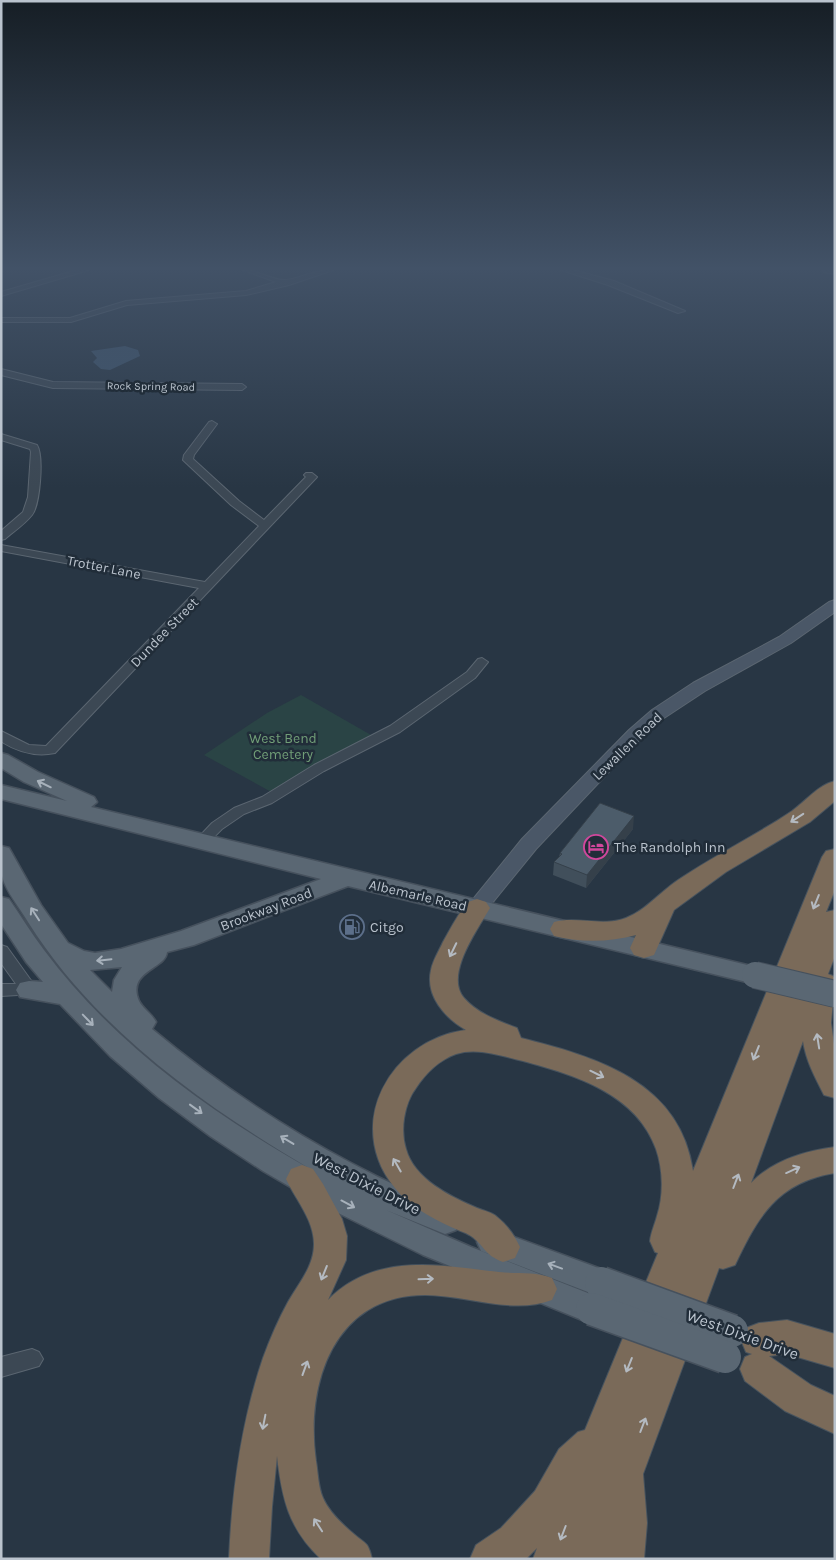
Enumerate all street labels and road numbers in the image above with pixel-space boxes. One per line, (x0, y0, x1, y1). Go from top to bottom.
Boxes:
street label: Rock Spring Road (107, 379, 195, 394)
street label: Trotter Lane (66, 552, 142, 583)
street label: Dundee Street (127, 594, 202, 671)
street label: Lewallen Road (589, 709, 666, 784)
street label: Albemarle Road (367, 876, 469, 915)
street label: Brookway Road (218, 884, 314, 935)
street label: West Dixie Drive (310, 1148, 424, 1219)
street label: West Dixie Drive (684, 1305, 801, 1364)

